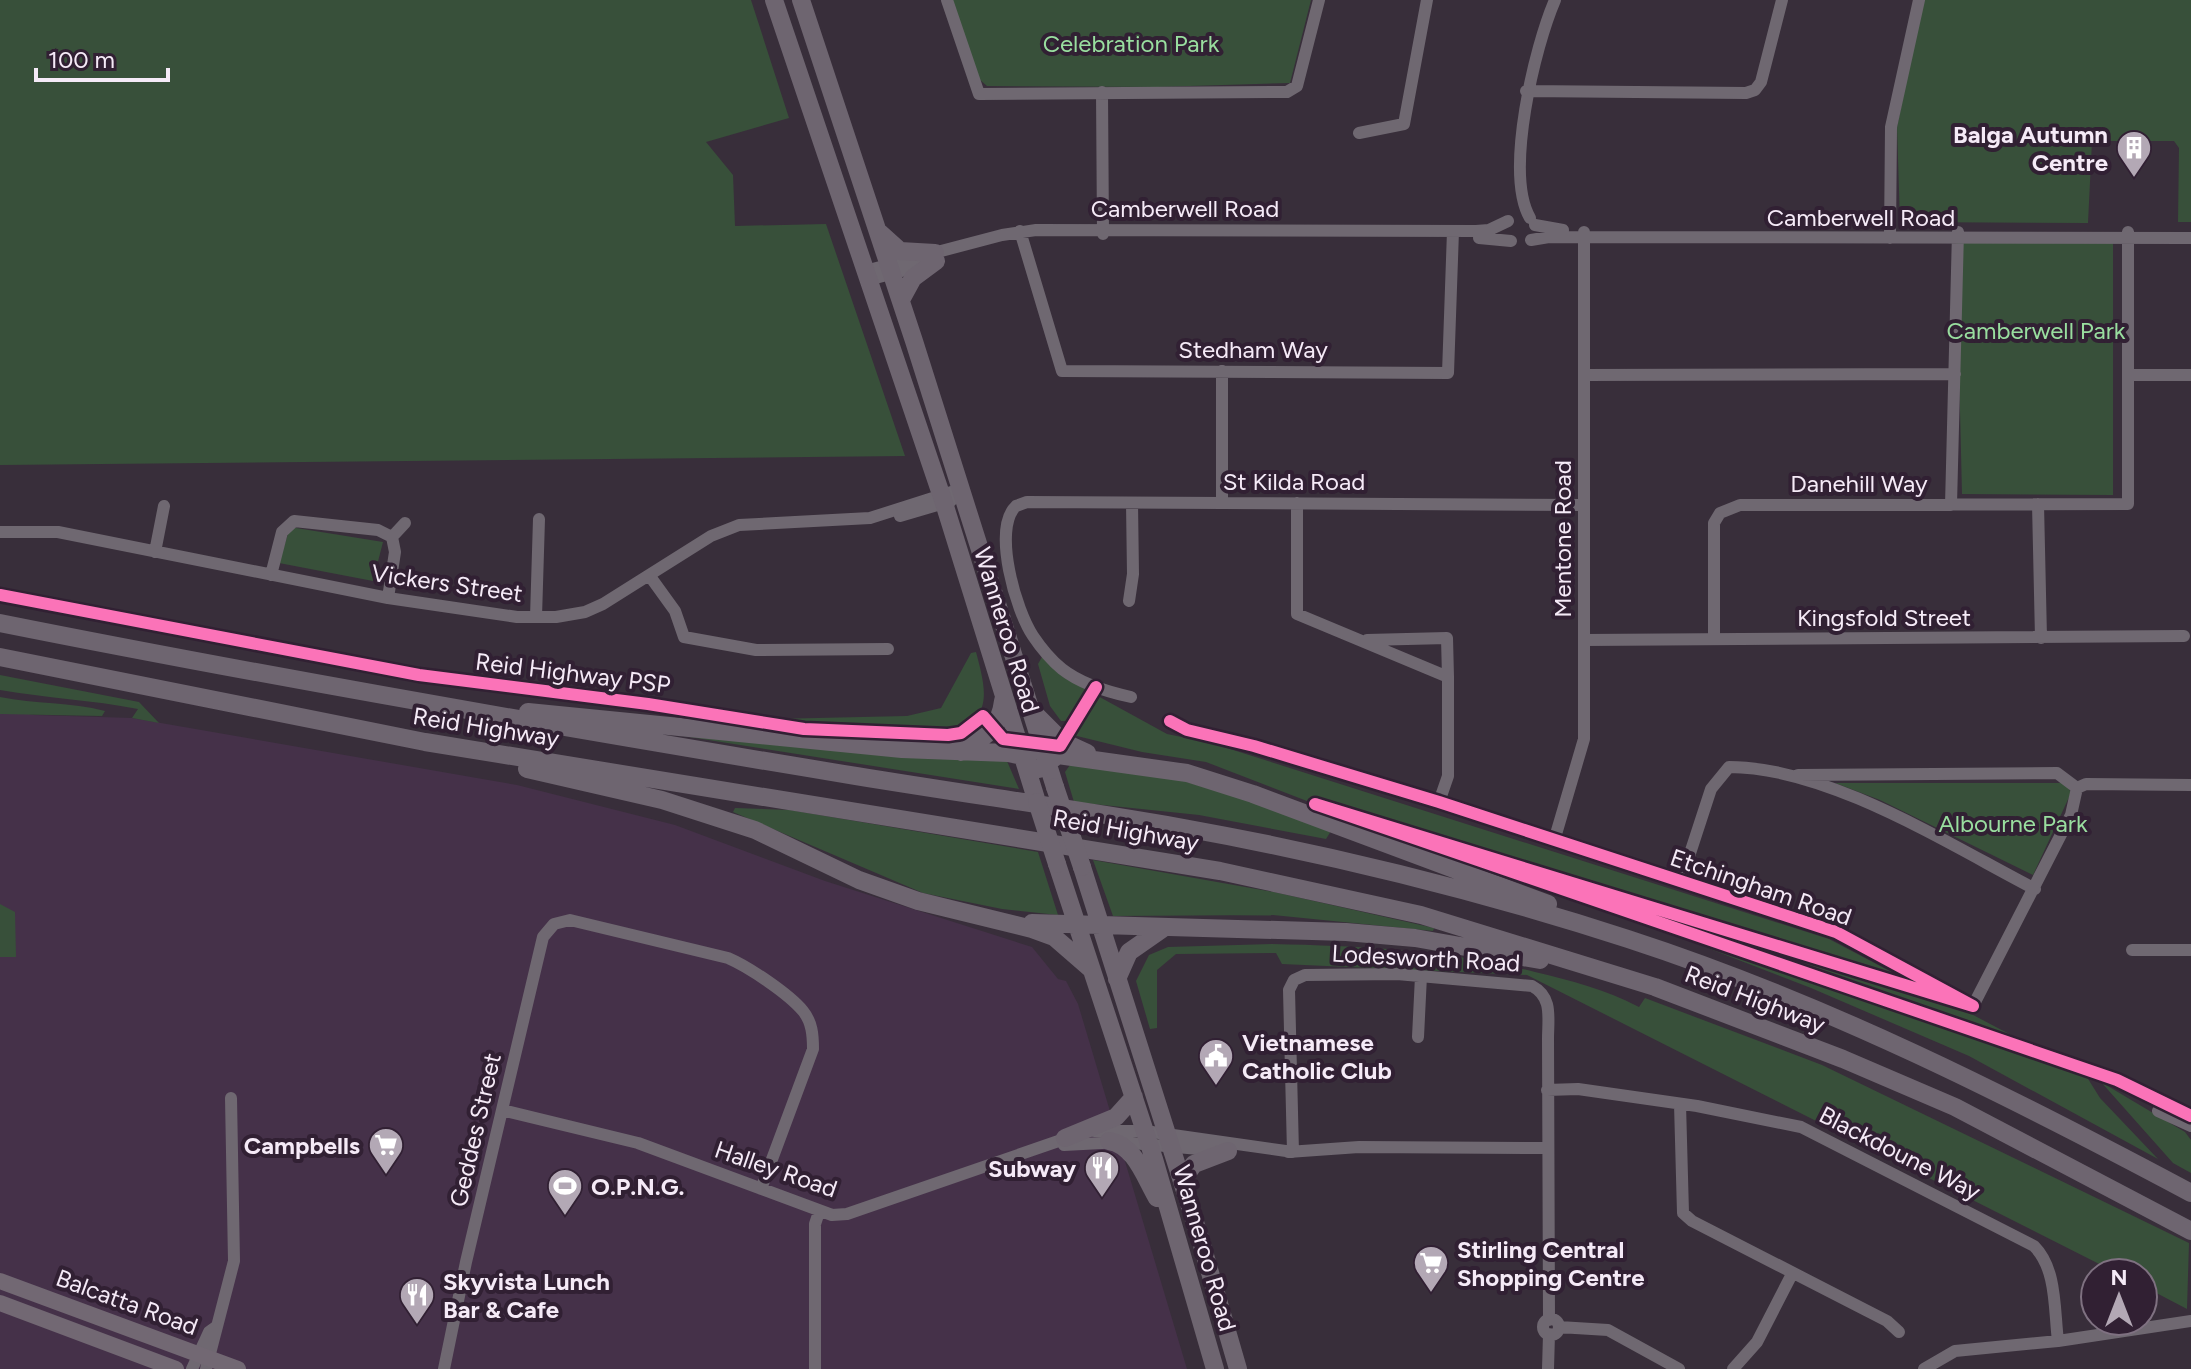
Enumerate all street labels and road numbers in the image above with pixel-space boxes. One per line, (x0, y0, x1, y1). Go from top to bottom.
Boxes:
street label: Camberwell Road (1091, 194, 1279, 223)
street label: Camberwell Road (1767, 203, 1955, 232)
street label: Stedham Way (1178, 335, 1328, 364)
street label: Mentone Road (1548, 460, 1577, 618)
street label: St Kilda Road (1223, 467, 1365, 496)
street label: Danehill Way (1790, 469, 1928, 498)
street label: Wanneroo Road (968, 544, 1046, 716)
street label: Vickers Street (370, 558, 524, 608)
street label: Kingsfold Street (1797, 603, 1971, 632)
street label: Reid Highway PSP (474, 647, 672, 699)
street label: Reid Highway (411, 701, 562, 753)
street label: Reid Highway (1051, 803, 1202, 857)
street label: Etchingham Road (1667, 842, 1855, 932)
street label: Lodesworth Road (1331, 939, 1521, 977)
street label: Reid Highway (1681, 959, 1830, 1039)
street label: Geddes Street (443, 1050, 507, 1210)
street label: Blackdoune Way (1815, 1100, 1986, 1206)
street label: Halley Road (711, 1135, 841, 1203)
street label: Wanneroo Road (1167, 1162, 1243, 1334)
street label: Balcatta Road (52, 1263, 202, 1341)

